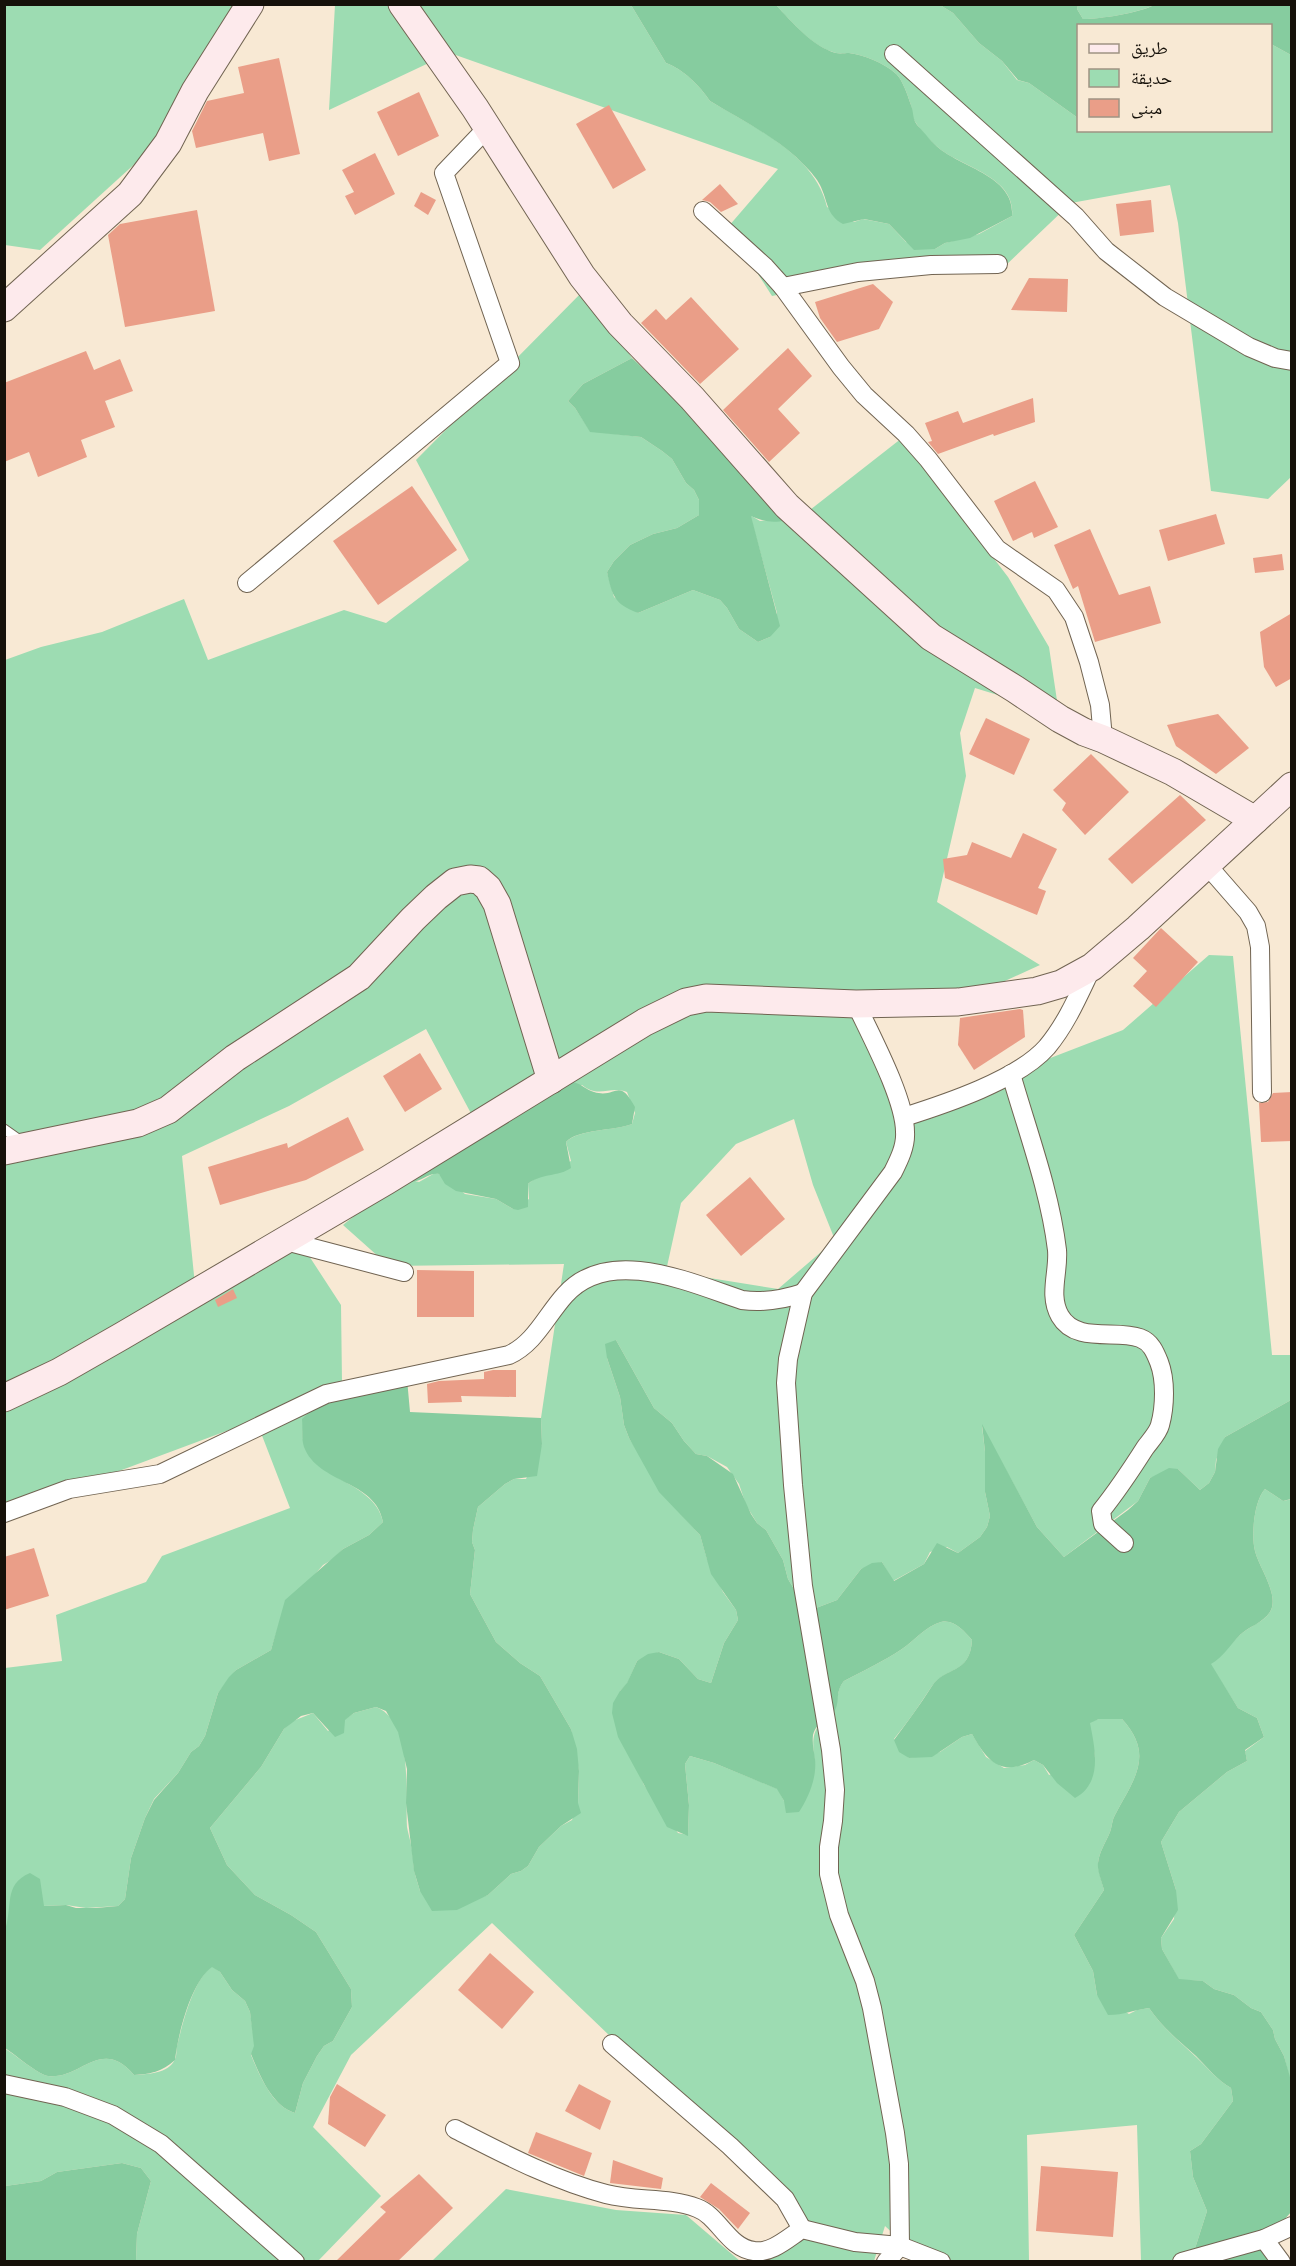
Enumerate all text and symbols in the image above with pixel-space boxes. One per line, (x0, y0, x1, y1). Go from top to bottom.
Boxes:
legend (1077, 24, 1272, 132)
text: طريق (1131, 38, 1168, 61)
text: حديقة (1131, 68, 1172, 91)
text: مبنى (1131, 98, 1162, 121)

